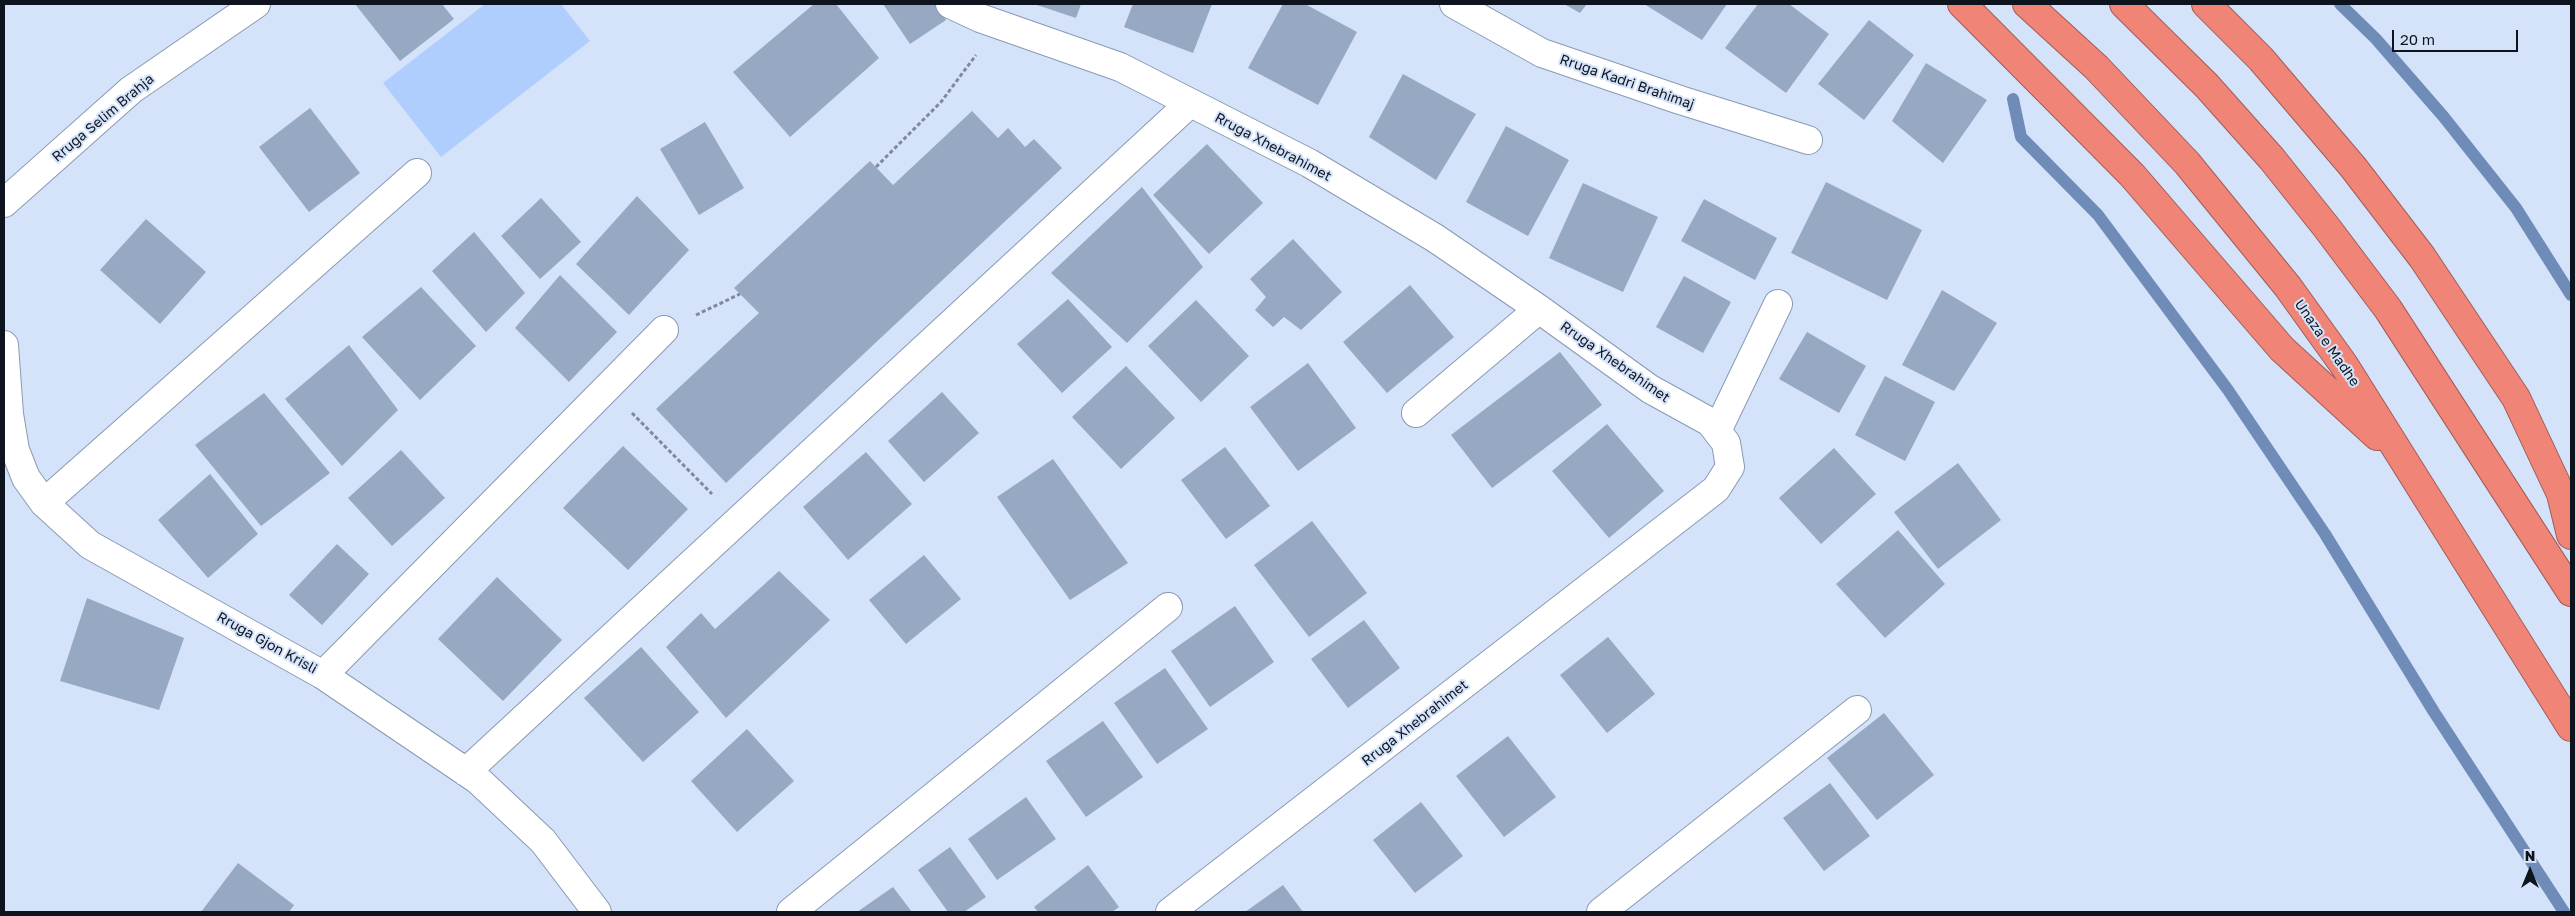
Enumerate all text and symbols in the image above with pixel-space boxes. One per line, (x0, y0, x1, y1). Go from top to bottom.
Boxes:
scale bar (2395, 20, 2521, 52)
text: 20 m (2400, 30, 2435, 48)
street label: Rruga Kadri Brahimaj (1557, 51, 1697, 113)
street label: Rruga Selim Brahja (49, 71, 157, 165)
street label: Rruga Xhebrahimet (1212, 109, 1334, 185)
street label: Unaza e Madhe (2291, 296, 2363, 390)
street label: Rruga Xhebrahimet (1557, 318, 1673, 406)
street label: Rruga Gjon Krisli (214, 608, 320, 678)
street label: Rruga Xhebrahimet (1359, 676, 1471, 770)
north arrow (2505, 846, 2555, 896)
text: N (2525, 847, 2535, 864)

